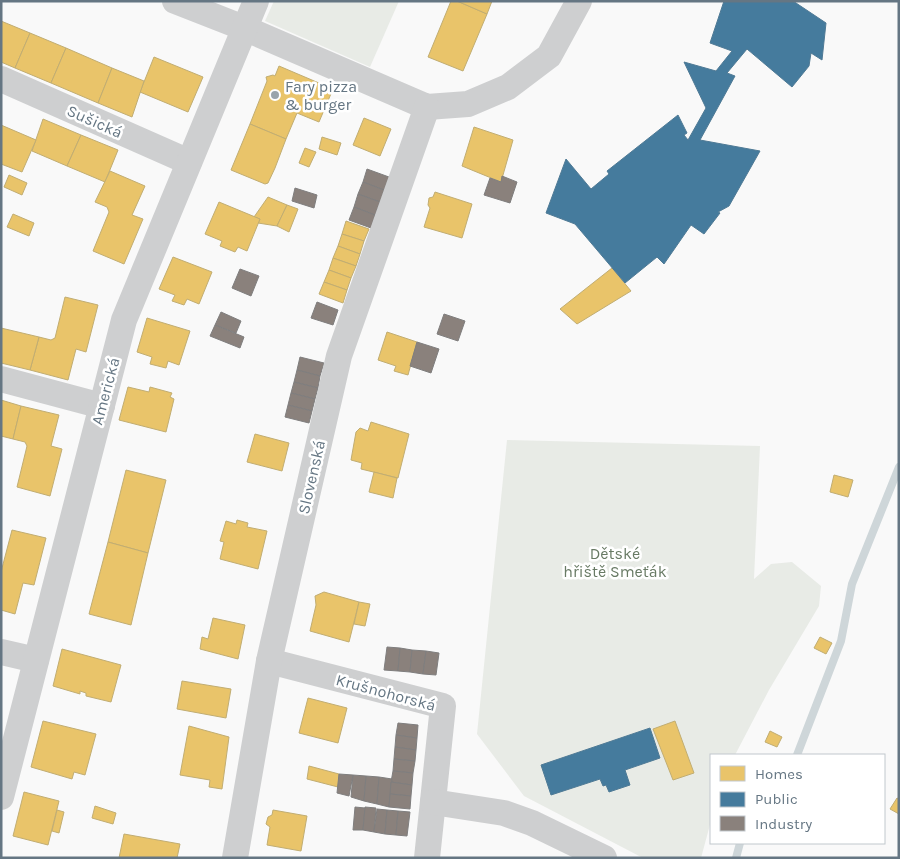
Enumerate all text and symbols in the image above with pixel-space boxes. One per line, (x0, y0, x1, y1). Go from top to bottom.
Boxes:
place label: Fary pizza & burger (285, 77, 357, 114)
marker: Fary pizza & burger (269, 89, 281, 101)
street label: Sušická (64, 101, 125, 142)
street label: Americká (87, 355, 124, 427)
street label: Slovenská (294, 438, 329, 516)
park label: Dětské hřiště Smeťák (563, 544, 667, 581)
street label: Krušnohorská (334, 670, 438, 715)
legend (710, 754, 885, 844)
text: Homes (755, 765, 803, 783)
text: Public (755, 790, 798, 808)
text: Industry (755, 815, 812, 833)

